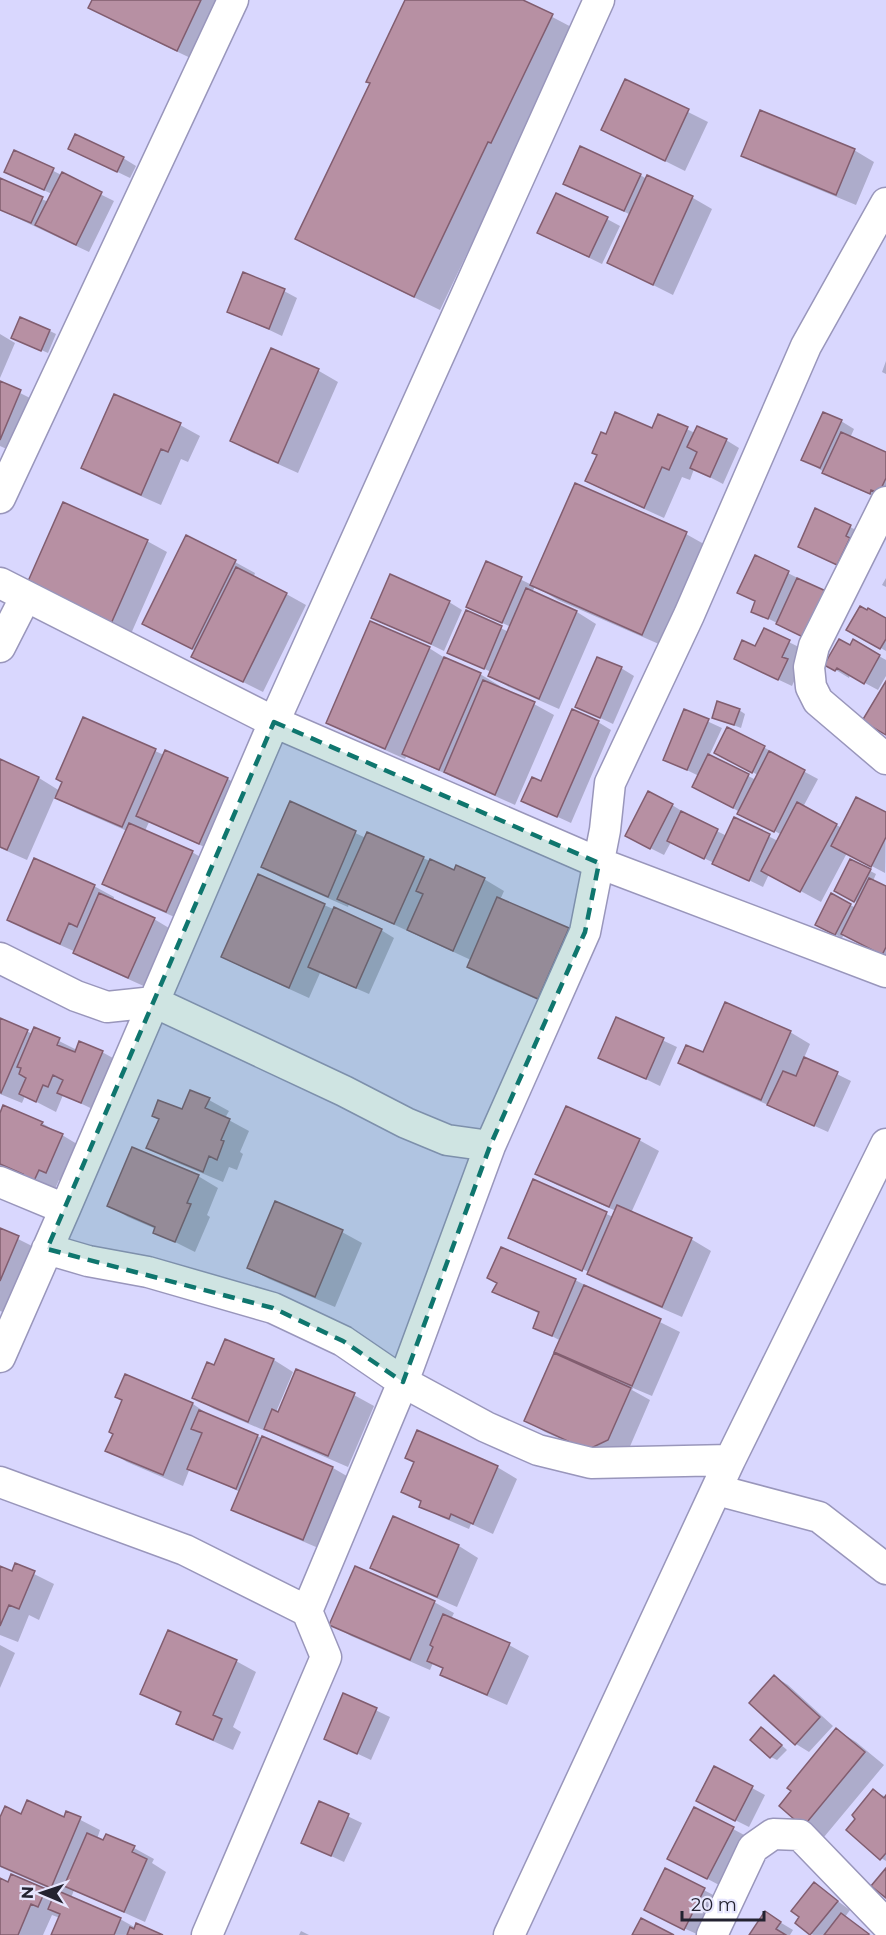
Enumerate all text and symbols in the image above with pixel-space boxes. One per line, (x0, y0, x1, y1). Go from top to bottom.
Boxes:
north arrow (12, 1863, 72, 1923)
scale bar (682, 1884, 764, 1922)
text: N (18, 1886, 37, 1899)
text: 20 m (691, 1894, 737, 1916)

